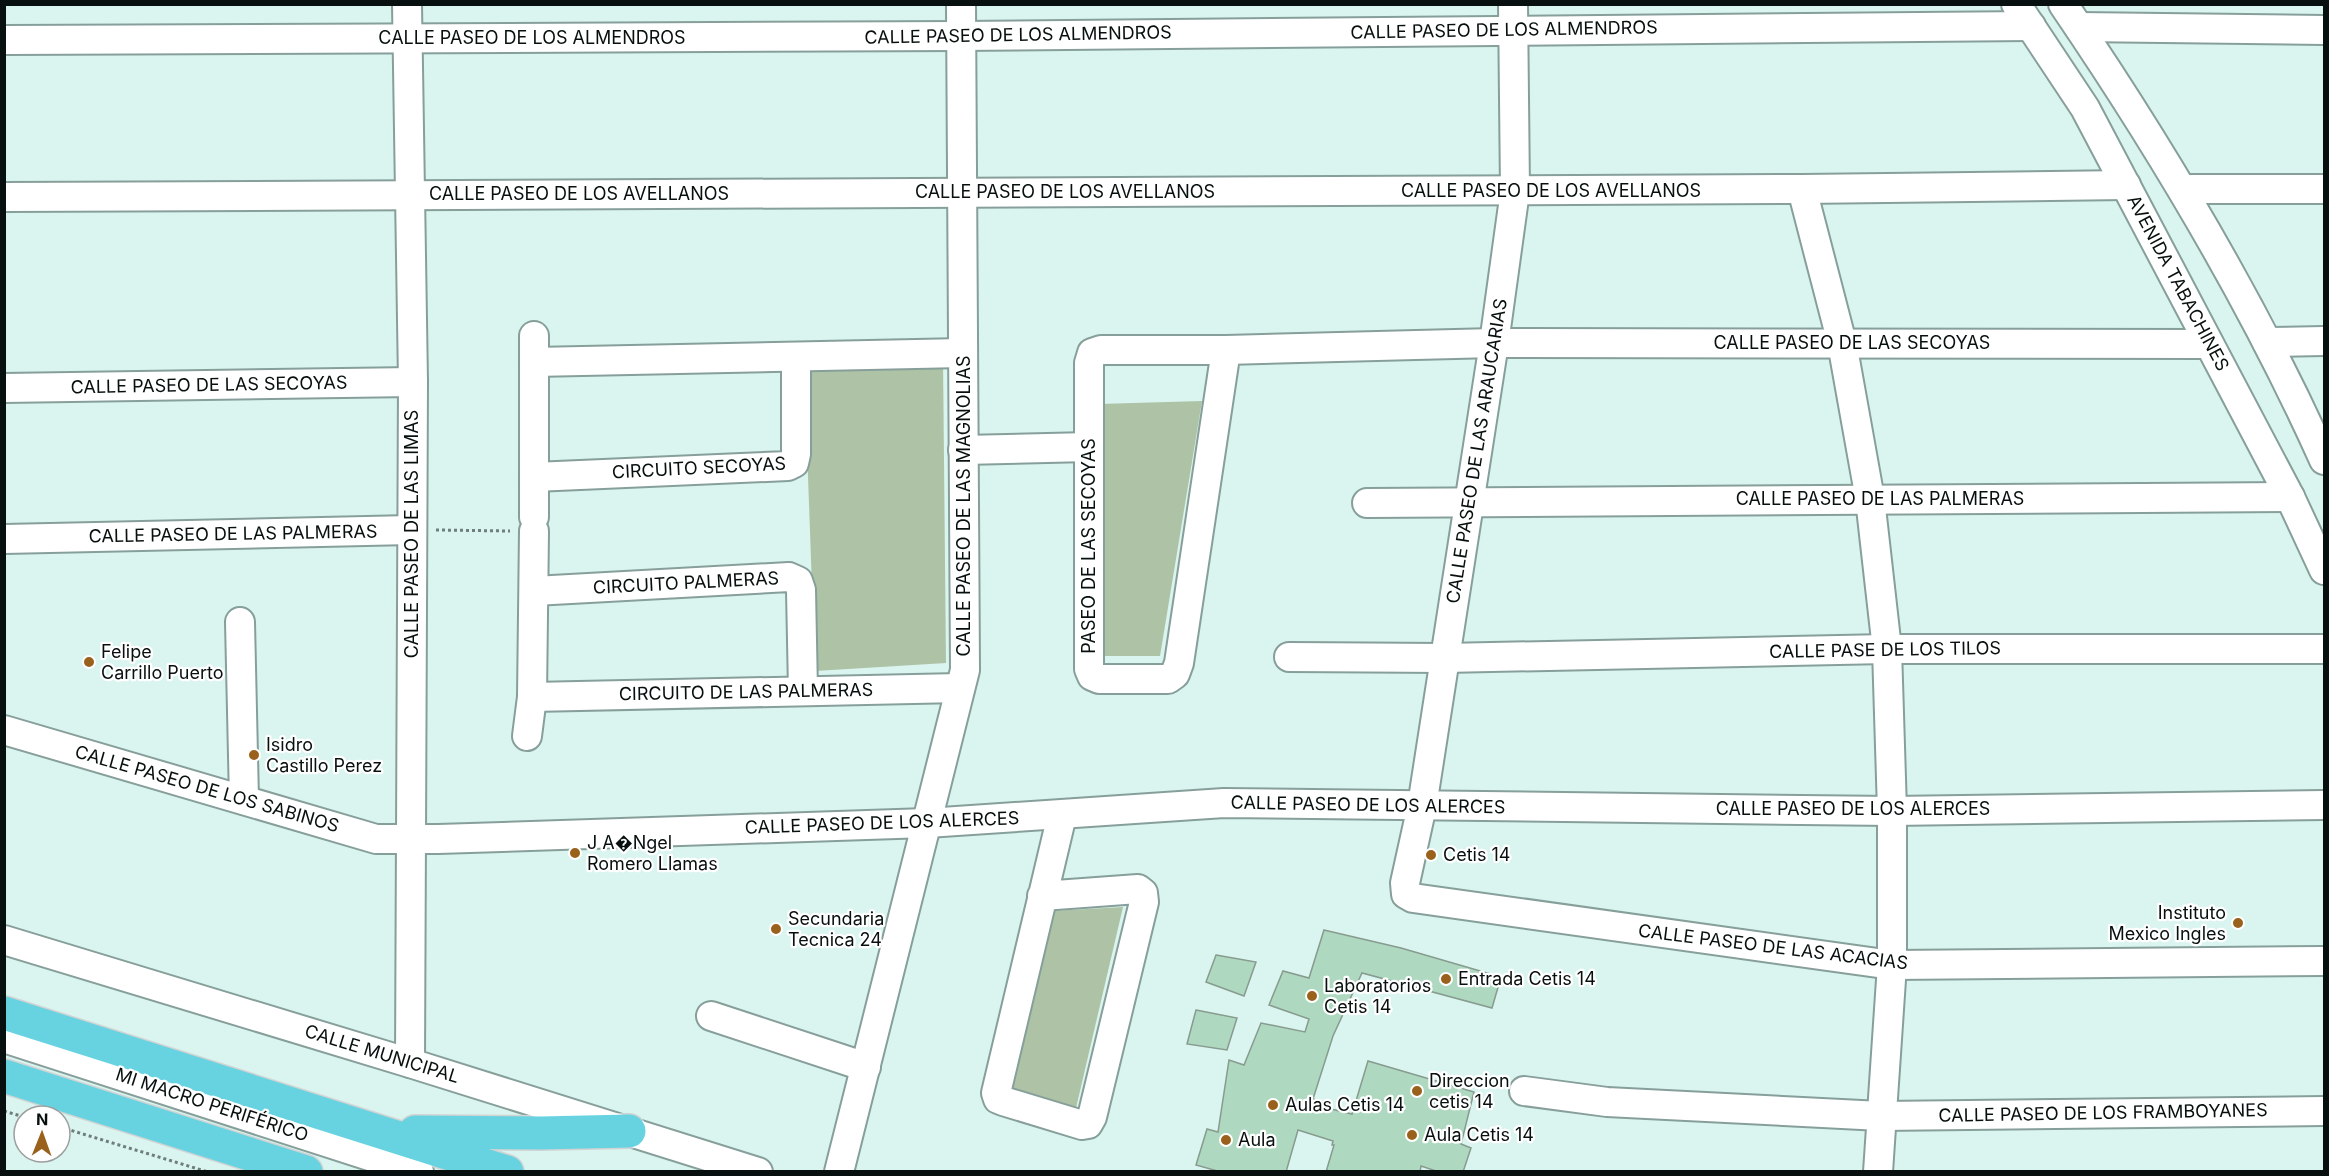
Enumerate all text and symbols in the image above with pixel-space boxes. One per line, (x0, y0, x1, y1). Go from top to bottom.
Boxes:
street label: CALLE PASEO DE LOS ALMENDROS (1350, 16, 1658, 43)
street label: CALLE PASEO DE LOS ALMENDROS (864, 21, 1172, 48)
street label: CALLE PASEO DE LOS ALMENDROS (378, 27, 686, 48)
street label: CALLE PASEO DE LOS AVELLANOS (1401, 180, 1701, 201)
street label: CALLE PASEO DE LOS AVELLANOS (915, 181, 1215, 202)
street label: CALLE PASEO DE LOS AVELLANOS (429, 183, 729, 204)
street label: AVENIDA TABACHINES (2123, 191, 2234, 374)
street label: CALLE PASEO DE LAS ARAUCARIAS (1442, 297, 1511, 605)
street label: CALLE PASEO DE LAS SECOYAS (1714, 332, 1990, 353)
street label: CALLE PASEO DE LAS MAGNOLIAS (953, 355, 974, 657)
street label: CALLE PASEO DE LAS SECOYAS (70, 372, 348, 397)
street label: CALLE PASEO DE LAS LIMAS (401, 410, 422, 658)
street label: PASEO DE LAS SECOYAS (1078, 438, 1099, 654)
street label: CIRCUITO SECOYAS (611, 452, 787, 483)
street label: CALLE PASEO DE LAS PALMERAS (1736, 488, 2024, 509)
street label: CALLE PASEO DE LAS PALMERAS (88, 520, 378, 547)
street label: CIRCUITO PALMERAS (592, 567, 780, 598)
street label: CALLE PASE DE LOS TILOS (1769, 637, 2001, 662)
place label: Felipe Carrillo Puerto (101, 641, 224, 683)
marker: Felipe Carrillo Puerto (82, 655, 96, 669)
street label: CIRCUITO DE LAS PALMERAS (619, 679, 873, 704)
place label: Isidro Castillo Perez (266, 734, 382, 776)
street label: CALLE PASEO DE LOS SABINOS (73, 741, 342, 836)
marker: Isidro Castillo Perez (247, 748, 261, 762)
street label: CALLE PASEO DE LOS ALERCES (1231, 792, 1506, 817)
street label: CALLE PASEO DE LOS ALERCES (1716, 798, 1990, 819)
street label: CALLE PASEO DE LOS ALERCES (744, 807, 1020, 838)
place label: J A�Ngel Romero Llamas (587, 832, 718, 874)
place label: Cetis 14 (1443, 844, 1510, 865)
marker: J A�Ngel Romero Llamas (568, 846, 582, 860)
marker: Cetis 14 (1424, 848, 1438, 862)
place label: Instituto Mexico Ingles (2108, 902, 2226, 944)
place label: Secundaria Tecnica 24 (788, 908, 884, 950)
marker: Instituto Mexico Ingles (2231, 916, 2245, 930)
street label: CALLE PASEO DE LAS ACACIAS (1637, 920, 1909, 973)
marker: Secundaria Tecnica 24 (769, 922, 783, 936)
place label: Entrada Cetis 14 (1458, 968, 1596, 989)
marker: Entrada Cetis 14 (1439, 972, 1453, 986)
place label: Laboratorios Cetis 14 (1324, 975, 1431, 1017)
marker: Laboratorios Cetis 14 (1305, 989, 1319, 1003)
street label: CALLE MUNICIPAL (302, 1020, 462, 1087)
street label: MI MACRO PERIFÉRICO (113, 1062, 311, 1146)
place label: Direccion cetis 14 (1429, 1070, 1510, 1112)
marker: Direccion cetis 14 (1410, 1084, 1424, 1098)
place label: Aulas Cetis 14 (1285, 1094, 1405, 1115)
marker: Aulas Cetis 14 (1266, 1098, 1280, 1112)
street label: CALLE PASEO DE LOS FRAMBOYANES (1938, 1099, 2268, 1126)
north arrow (12, 1104, 72, 1164)
text: N (36, 1109, 49, 1129)
place label: Aula Cetis 14 (1424, 1124, 1534, 1145)
marker: Aula Cetis 14 (1405, 1128, 1419, 1142)
place label: Aula (1238, 1129, 1276, 1150)
marker: Aula (1219, 1133, 1233, 1147)

